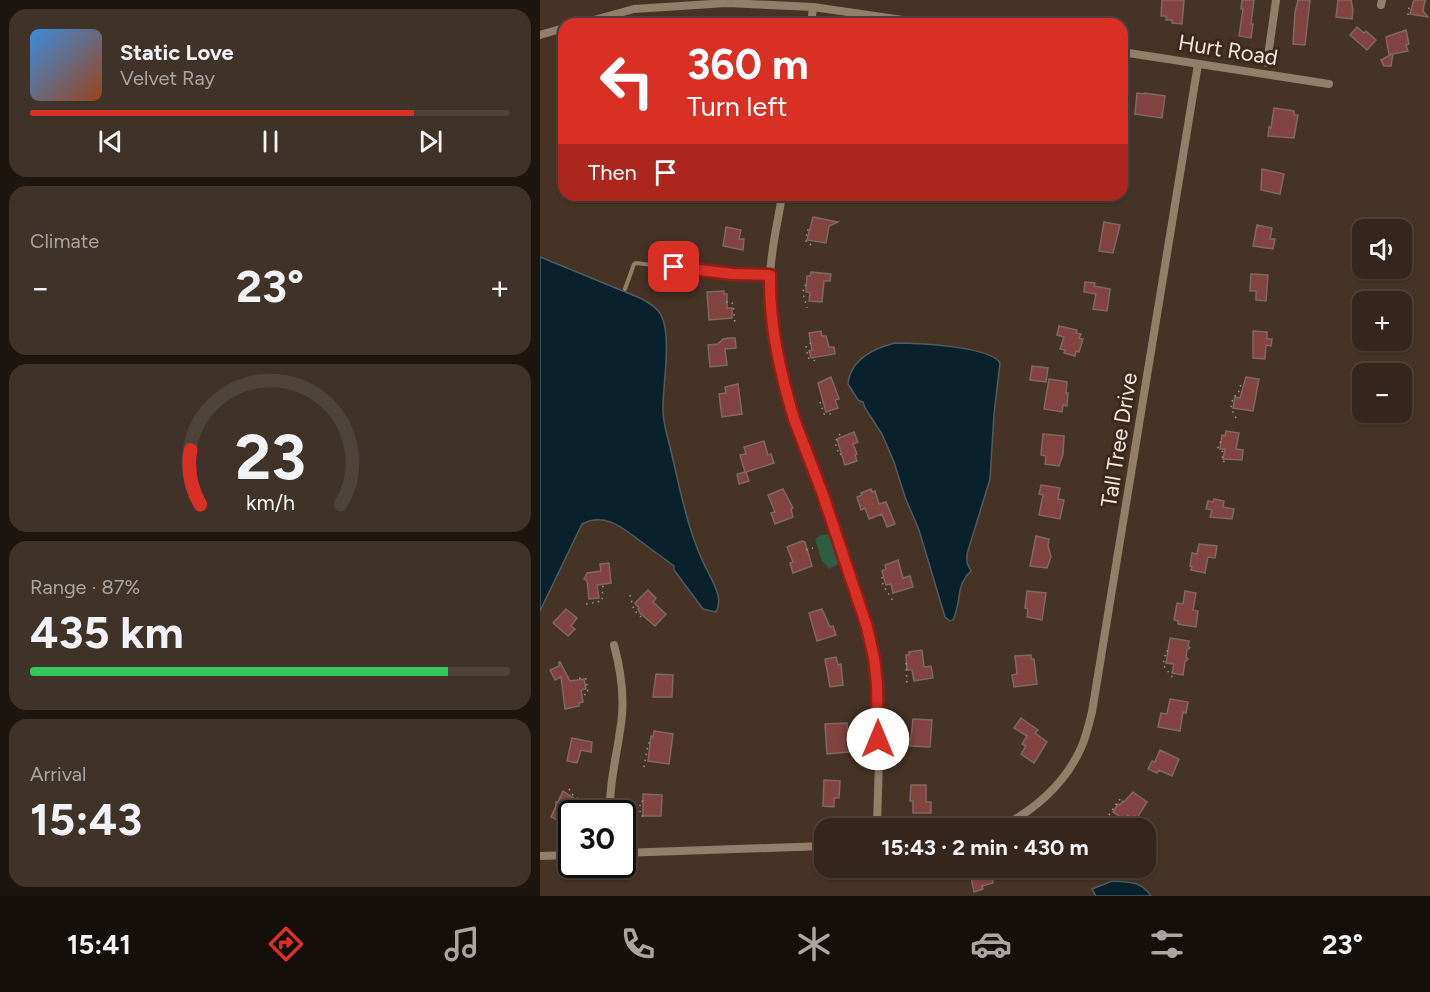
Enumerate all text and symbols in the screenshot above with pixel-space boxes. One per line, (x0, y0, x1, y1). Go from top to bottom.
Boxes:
street label: Hurt Road (1176, 29, 1280, 71)
text: Static Love (120, 39, 234, 66)
text: 360 m (687, 39, 809, 90)
icon: left (588, 42, 666, 120)
text: Velvet Ray (120, 66, 215, 90)
text: Turn left (687, 90, 787, 123)
icon: previous (94, 125, 127, 158)
icon: pause (254, 125, 287, 158)
icon: next (414, 125, 447, 158)
icon: arrive (649, 156, 682, 189)
text: Then (588, 159, 637, 186)
map controls (1352, 219, 1412, 423)
button: sound (1352, 219, 1412, 279)
text: Climate (30, 229, 99, 253)
pin (648, 241, 699, 292)
icon: arrive (657, 250, 690, 283)
text: 23° (236, 259, 304, 313)
text: − (30, 268, 51, 307)
text: + (489, 268, 510, 307)
button: + (1352, 291, 1412, 351)
button: − (1352, 363, 1412, 423)
street label: Tall Tree Drive (1095, 371, 1143, 509)
text: 23 (235, 420, 305, 495)
text: km/h (246, 490, 294, 515)
text: Range · 87% (30, 575, 140, 599)
text: 435 km (30, 605, 184, 659)
position arrow (846, 707, 910, 771)
text: Arrival (30, 762, 86, 786)
text: 15:43 (30, 792, 142, 846)
speed limit sign: 30 (558, 800, 636, 878)
text: 15:43 · 2 min · 430 m (881, 834, 1089, 861)
icon: directions (265, 923, 307, 965)
icon: music (441, 923, 483, 965)
icon: phone (617, 923, 659, 965)
icon: climate (793, 923, 835, 965)
icon: car (970, 923, 1012, 965)
icon: filters (1146, 923, 1188, 965)
text: 15:41 (67, 928, 131, 961)
text: 23° (1322, 928, 1363, 961)

